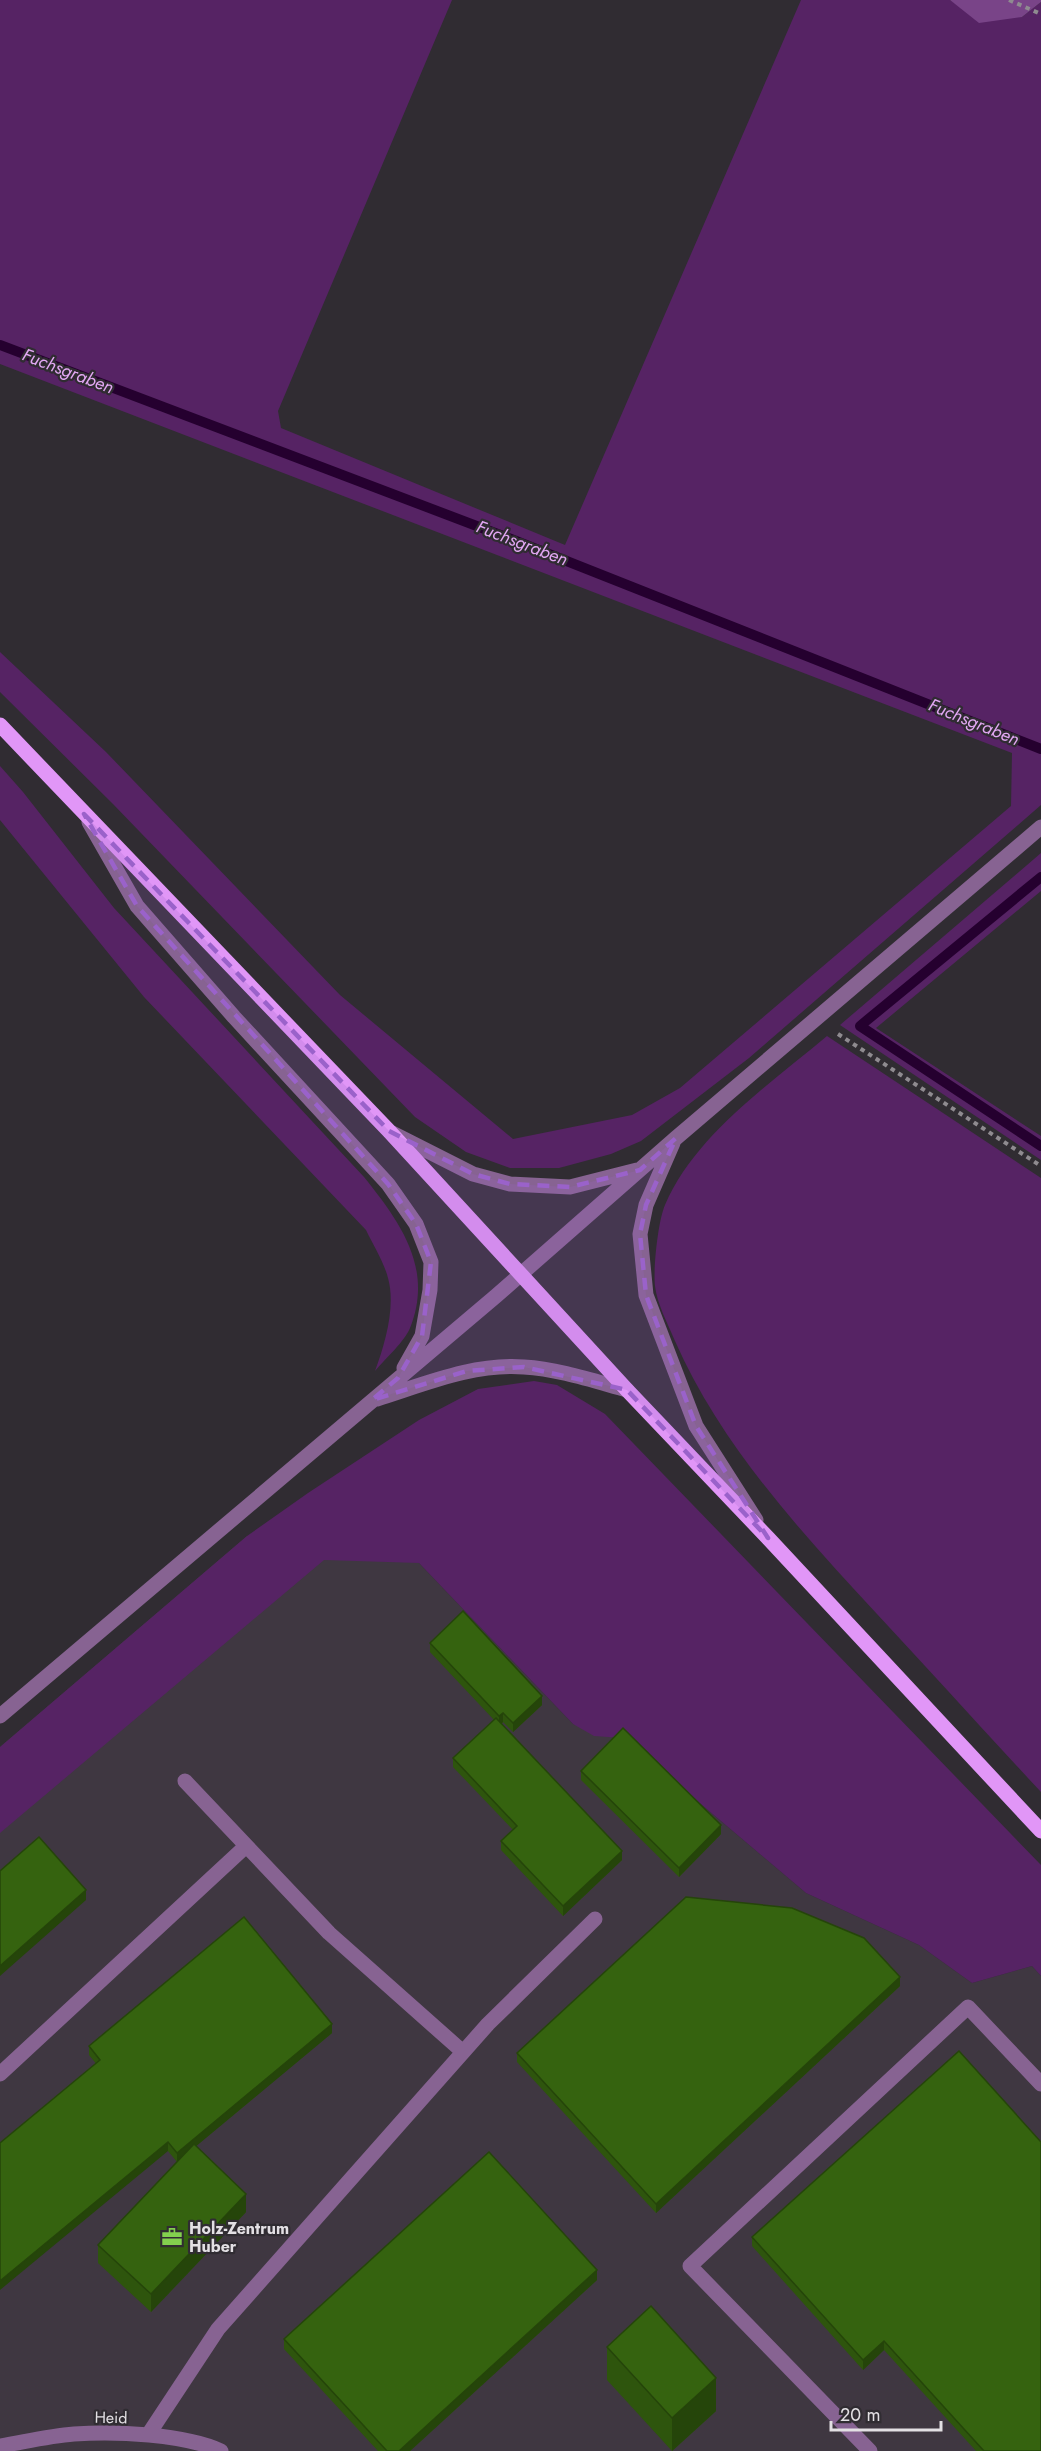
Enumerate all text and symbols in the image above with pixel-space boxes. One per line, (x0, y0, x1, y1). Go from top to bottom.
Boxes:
water label: Fuchsgraben (18, 342, 118, 400)
water label: Fuchsgraben (472, 514, 572, 572)
water label: Fuchsgraben (925, 692, 1023, 752)
place label: Holz-Zentrum Huber (189, 2217, 289, 2258)
office icon: Holz-Zentrum Huber (160, 2225, 184, 2249)
scale bar (831, 2394, 940, 2432)
text: 20 m (840, 2402, 880, 2428)
street label: Heid (94, 2406, 128, 2429)

